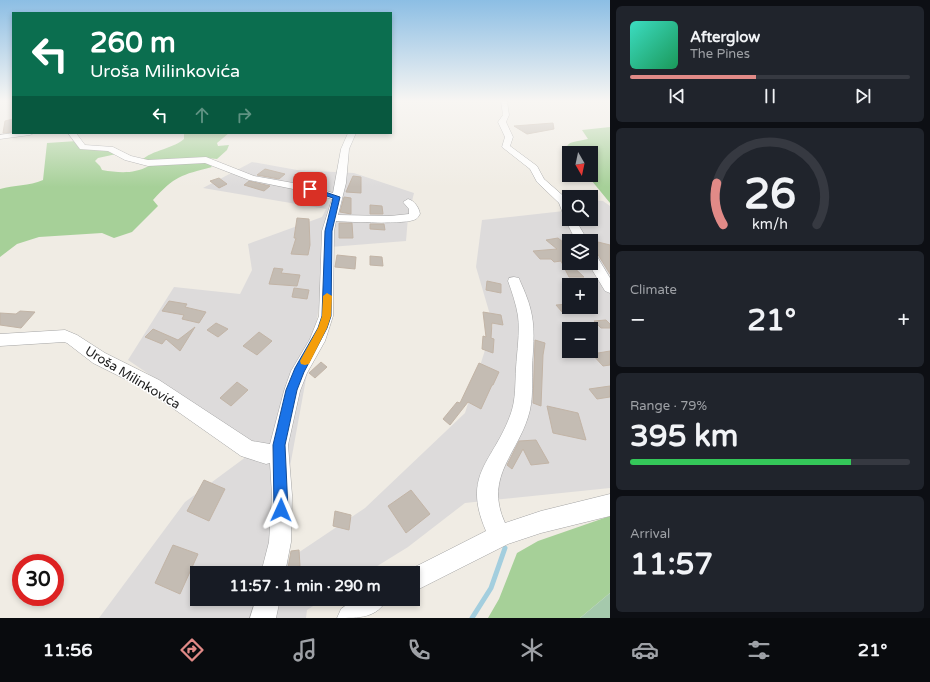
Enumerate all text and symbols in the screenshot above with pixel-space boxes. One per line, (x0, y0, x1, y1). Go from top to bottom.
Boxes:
text: 260 m (90, 26, 176, 60)
icon: left (24, 28, 76, 80)
text: Afterglow (690, 28, 760, 46)
text: The Pines (690, 46, 750, 62)
text: Uroša Milinkovića (90, 60, 240, 82)
icon: previous (666, 85, 688, 107)
icon: pause (759, 85, 781, 107)
icon: next (852, 85, 874, 107)
icon: left (149, 104, 171, 126)
icon: ahead (191, 104, 213, 126)
icon: right (233, 104, 255, 126)
north arrow (562, 146, 598, 182)
map controls (562, 146, 598, 358)
text: 26 (744, 169, 796, 219)
pin (293, 172, 327, 206)
icon: arrive (299, 178, 321, 200)
button: search (562, 190, 598, 226)
text: km/h (752, 215, 788, 232)
button: layers (562, 234, 598, 270)
button: + (562, 278, 598, 314)
text: Climate (630, 282, 677, 298)
text: 21° (747, 302, 796, 339)
text: − (630, 307, 646, 333)
text: + (898, 307, 910, 333)
button: − (562, 322, 598, 358)
street label: Uroša Milinkovića (82, 343, 183, 413)
text: Range · 79% (630, 398, 707, 414)
text: 395 km (630, 418, 738, 455)
position arrow (260, 489, 302, 531)
text: Arrival (630, 526, 670, 542)
text: 11:57 (630, 546, 713, 583)
speed limit sign: 30 (12, 554, 64, 606)
text: 11:57 · 1 min · 290 m (230, 577, 380, 595)
icon: directions (178, 636, 206, 664)
icon: music (291, 636, 319, 664)
icon: phone (405, 636, 433, 664)
icon: climate (518, 636, 546, 664)
icon: car (631, 636, 659, 664)
icon: filters (745, 636, 773, 664)
text: 11:56 (43, 639, 93, 661)
text: 21° (858, 639, 887, 661)

